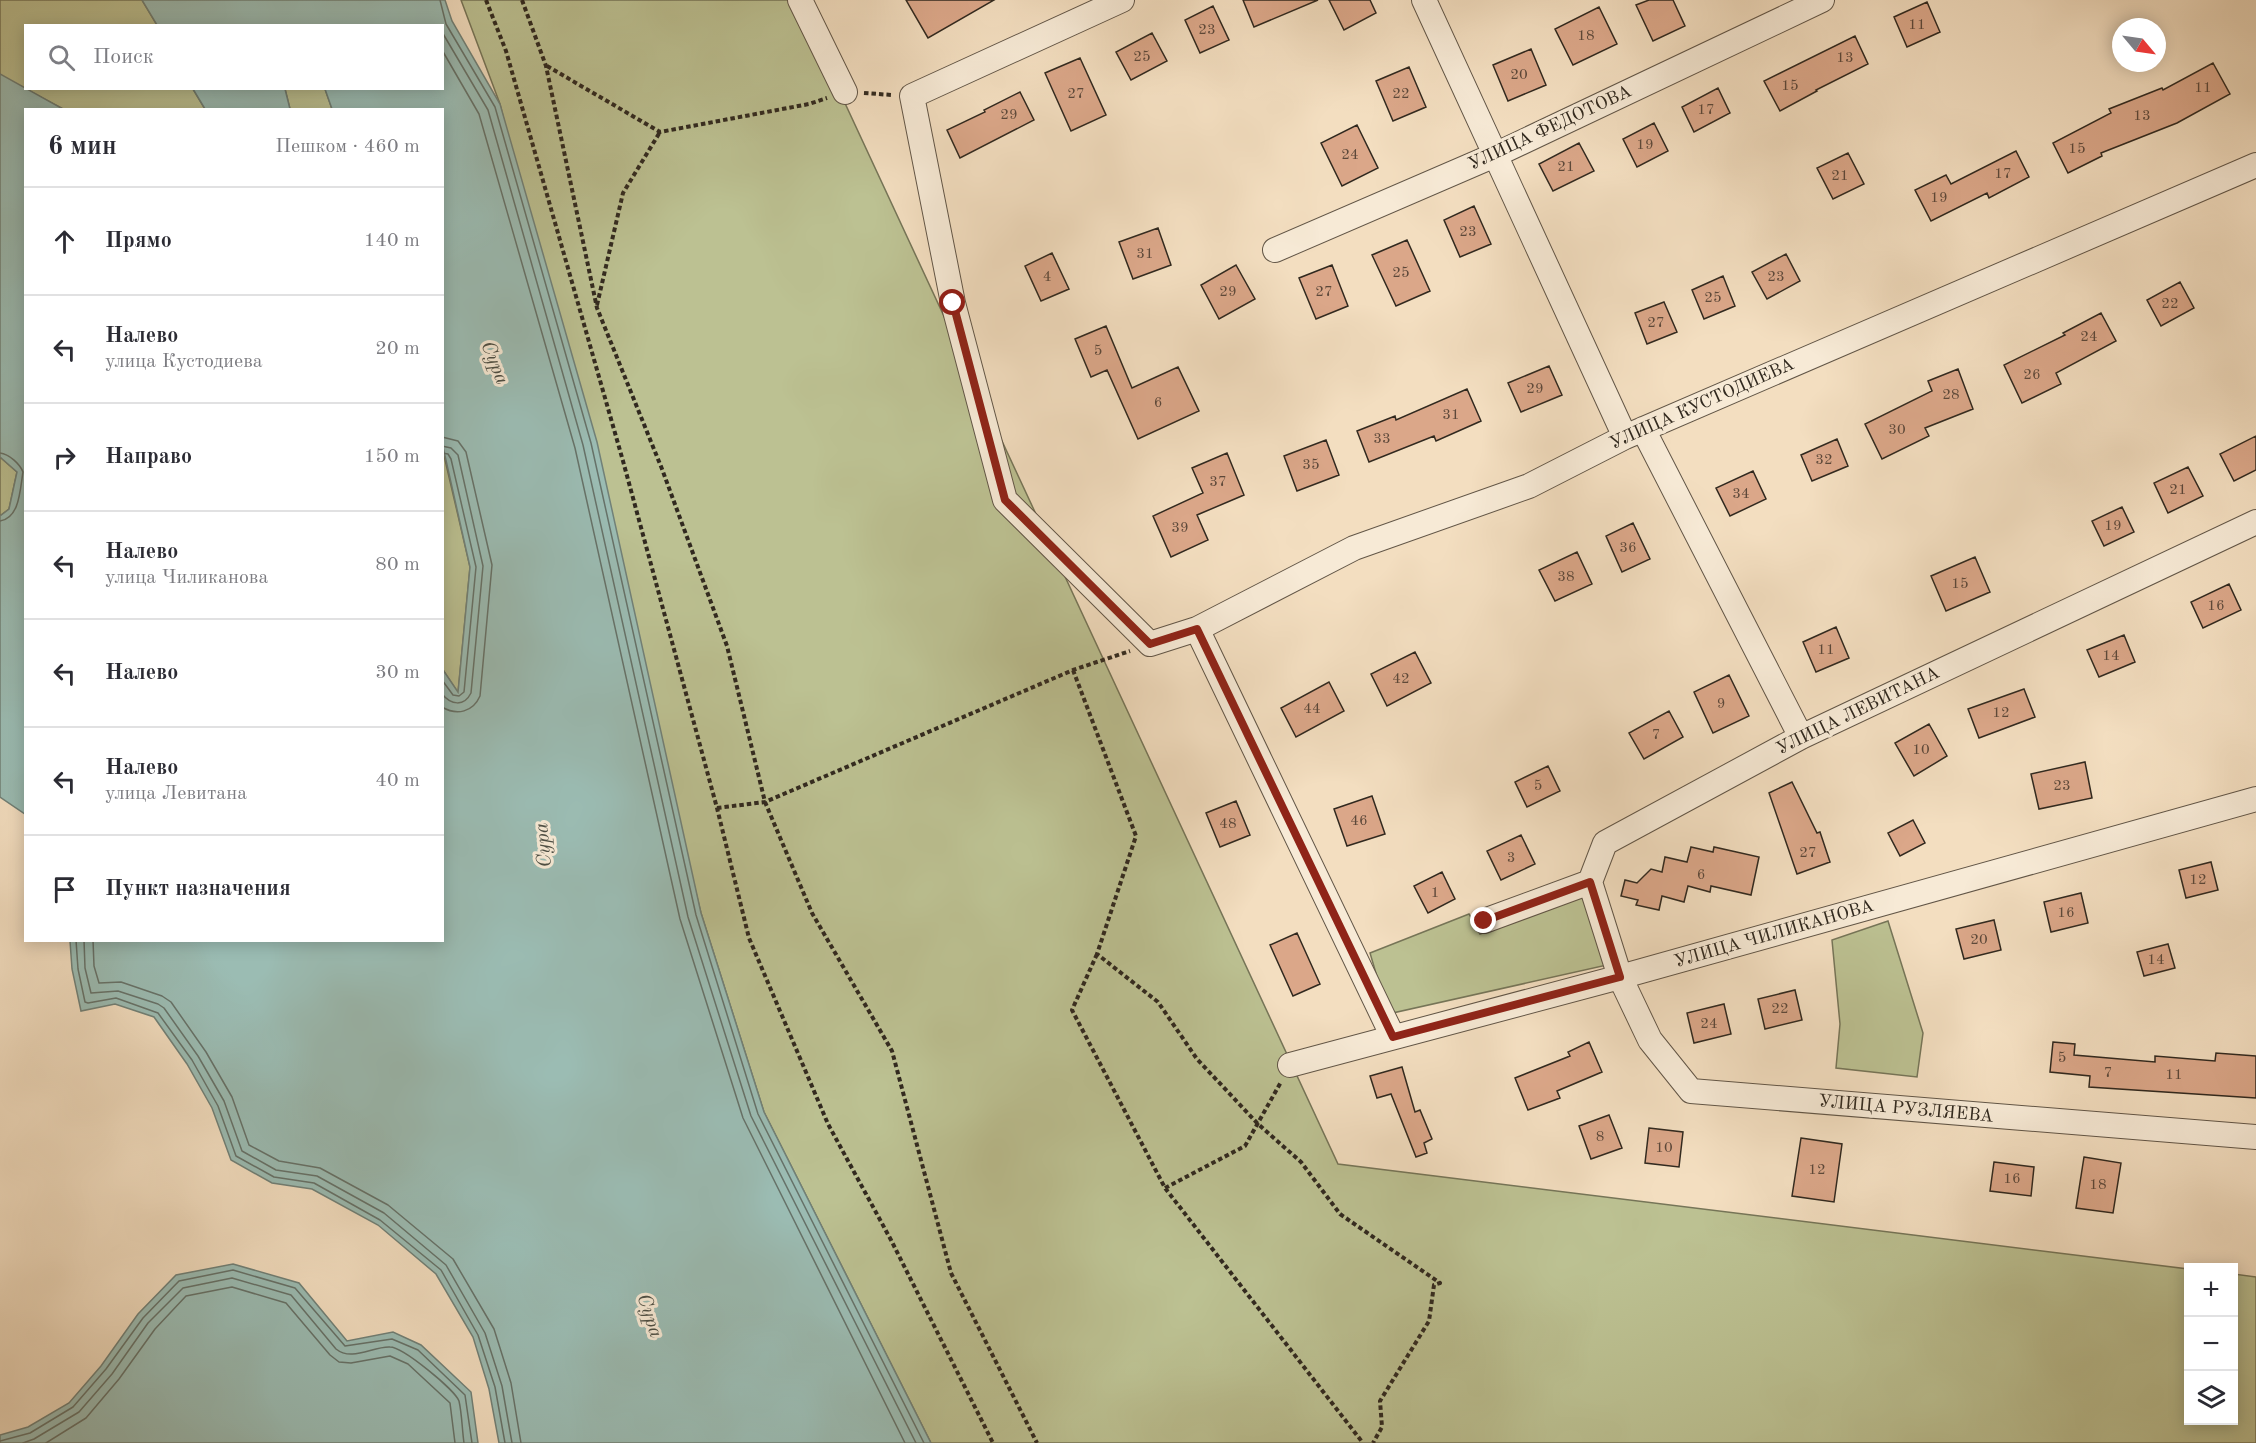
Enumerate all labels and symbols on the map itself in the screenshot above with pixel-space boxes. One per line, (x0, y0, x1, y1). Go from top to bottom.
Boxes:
house number: 11 (1908, 18, 1926, 33)
north arrow (2112, 18, 2166, 72)
house number: 23 (1198, 23, 1216, 38)
house number: 18 (1577, 29, 1595, 44)
house number: 25 (1133, 50, 1151, 65)
house number: 13 (1836, 51, 1854, 66)
house number: 20 (1510, 68, 1528, 83)
house number: 15 (1781, 79, 1799, 94)
house number: 11 (2194, 81, 2212, 96)
street label: УЛИЦА ФЕДОТОВА (1466, 82, 1635, 174)
house number: 27 (1067, 87, 1085, 102)
house number: 22 (1392, 87, 1410, 102)
house number: 17 (1697, 103, 1715, 118)
house number: 29 (1000, 108, 1018, 123)
house number: 13 (2133, 109, 2151, 124)
house number: 19 (1636, 138, 1654, 153)
house number: 15 (2068, 142, 2086, 157)
house number: 24 (1341, 148, 1359, 163)
house number: 21 (1557, 160, 1575, 175)
house number: 17 (1994, 167, 2012, 182)
house number: 21 (1831, 169, 1849, 184)
house number: 19 (1930, 191, 1948, 206)
house number: 23 (1459, 225, 1477, 240)
house number: 31 (1136, 247, 1154, 262)
house number: 25 (1392, 266, 1410, 281)
house number: 4 (1043, 270, 1051, 285)
house number: 23 (1767, 270, 1785, 285)
house number: 29 (1219, 285, 1237, 300)
house number: 27 (1315, 285, 1333, 300)
route start (939, 289, 965, 315)
house number: 25 (1704, 291, 1722, 306)
house number: 22 (2161, 297, 2179, 312)
house number: 27 (1647, 316, 1665, 331)
house number: 24 (2080, 330, 2098, 345)
water label: Сура (476, 338, 512, 388)
house number: 5 (1094, 344, 1102, 359)
street label: УЛИЦА КУСТОДИЕВА (1607, 355, 1797, 453)
house number: 26 (2023, 368, 2041, 383)
house number: 29 (1526, 382, 1544, 397)
house number: 28 (1942, 388, 1960, 403)
house number: 6 (1154, 396, 1162, 411)
house number: 31 (1442, 408, 1460, 423)
house number: 30 (1888, 423, 1906, 438)
house number: 33 (1373, 432, 1391, 447)
house number: 32 (1815, 453, 1833, 468)
house number: 35 (1302, 458, 1320, 473)
house number: 37 (1209, 475, 1227, 490)
house number: 21 (2169, 483, 2187, 498)
house number: 34 (1732, 487, 1750, 502)
house number: 19 (2104, 519, 2122, 534)
house number: 39 (1171, 521, 1189, 536)
house number: 36 (1619, 541, 1637, 556)
house number: 38 (1557, 570, 1575, 585)
house number: 15 (1951, 577, 1969, 592)
house number: 16 (2207, 599, 2225, 614)
house number: 11 (1817, 643, 1835, 658)
house number: 14 (2102, 649, 2120, 664)
street label: УЛИЦА ЛЕВИТАНА (1774, 664, 1943, 758)
house number: 42 (1392, 672, 1410, 687)
house number: 9 (1717, 697, 1725, 712)
house number: 44 (1303, 702, 1321, 717)
house number: 12 (1992, 706, 2010, 721)
house number: 7 (1652, 728, 1660, 743)
house number: 10 (1912, 743, 1930, 758)
house number: 5 (1534, 779, 1542, 794)
house number: 23 (2053, 779, 2071, 794)
house number: 46 (1350, 814, 1368, 829)
house number: 48 (1219, 817, 1237, 832)
water label: Сура (532, 821, 556, 868)
house number: 27 (1799, 846, 1817, 861)
house number: 3 (1507, 851, 1515, 866)
house number: 6 (1697, 868, 1705, 883)
house number: 12 (2189, 873, 2207, 888)
house number: 1 (1431, 886, 1439, 901)
street label: УЛИЦА ЧИЛИКАНОВА (1672, 897, 1876, 971)
house number: 16 (2057, 906, 2075, 921)
route end (1470, 907, 1496, 933)
house number: 20 (1970, 933, 1988, 948)
house number: 14 (2147, 953, 2165, 968)
house number: 22 (1771, 1002, 1789, 1017)
house number: 24 (1700, 1017, 1718, 1032)
house number: 5 (2058, 1051, 2066, 1066)
house number: 7 (2104, 1066, 2112, 1081)
house number: 11 (2165, 1068, 2183, 1083)
street label: УЛИЦА РУЗЛЯЕВА (1818, 1092, 1994, 1126)
house number: 8 (1596, 1130, 1604, 1145)
house number: 10 (1655, 1141, 1673, 1156)
house number: 12 (1808, 1163, 1826, 1178)
house number: 16 (2003, 1172, 2021, 1187)
house number: 18 (2089, 1178, 2107, 1193)
water label: Сура (633, 1291, 666, 1341)

